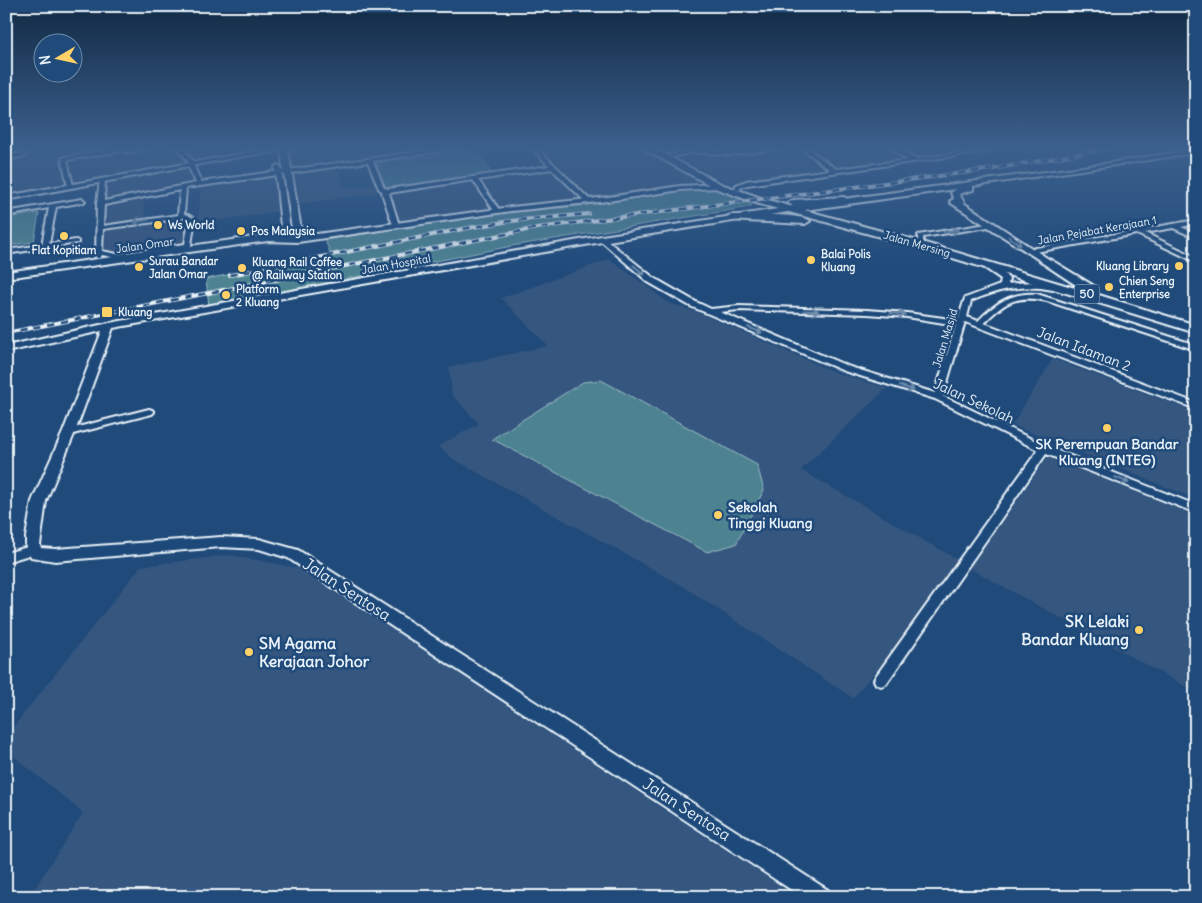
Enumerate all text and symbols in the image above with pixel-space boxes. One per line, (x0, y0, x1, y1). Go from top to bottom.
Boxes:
north arrow (32, 32, 82, 82)
text: N (36, 54, 55, 66)
street label: Jalan Pejabat Kerajaan 1 (1036, 213, 1158, 247)
one-way arrow (133, 217, 149, 227)
place label: Ws World (168, 218, 215, 232)
marker: Ws World (152, 219, 164, 231)
place label: Pos Malaysia (251, 224, 316, 239)
marker: Pos Malaysia (235, 225, 247, 237)
one-way arrow (943, 226, 959, 236)
street label: Jalan Mersing (882, 228, 952, 260)
marker: Flat Kopitiam (58, 230, 70, 242)
street label: Jalan Omar (115, 234, 175, 256)
one-way arrow (1008, 236, 1022, 246)
place label: Flat Kopitiam (32, 243, 97, 258)
place label: Balai Polis Kluang (821, 247, 871, 275)
street label: Jalan Hospital (360, 251, 432, 277)
place label: Surau Bandar Jalan Omar (149, 254, 219, 281)
marker: Balai Polis Kluang (805, 254, 817, 266)
place label: Kluang Rail Coffee @ Railway Station (252, 255, 343, 283)
place label: Kluang Library (1096, 259, 1169, 274)
marker: Kluang Library (1173, 260, 1185, 272)
marker: Surau Bandar Jalan Omar (133, 261, 145, 273)
marker: Kluang Rail Coffee @ Railway Station (236, 262, 248, 274)
one-way arrow (632, 264, 645, 275)
place label: Chien Seng Enterprise (1119, 274, 1175, 302)
marker: Chien Seng Enterprise (1103, 281, 1115, 293)
place label: Platform 2 Kluang (236, 282, 279, 310)
road number: 50 (1074, 284, 1100, 304)
marker: Platform 2 Kluang (220, 289, 232, 301)
marker: Kluang (100, 305, 114, 319)
place label: Kluang (118, 305, 152, 320)
one-way arrow (803, 306, 819, 316)
street label: Jalan Masjid (929, 306, 961, 369)
one-way arrow (890, 309, 906, 319)
street label: Jalan Idaman 2 (1035, 323, 1134, 375)
one-way arrow (747, 326, 763, 335)
street label: Jalan Sekolah (931, 374, 1017, 428)
one-way arrow (899, 383, 915, 393)
marker: SK Perempuan Bandar Kluang (INTEG) (1101, 422, 1113, 434)
place label: SK Perempuan Bandar Kluang (INTEG) (1035, 435, 1179, 469)
one-way arrow (1114, 476, 1129, 485)
place label: Sekolah Tinggi Kluang (728, 498, 813, 532)
marker: Sekolah Tinggi Kluang (712, 509, 724, 521)
street label: Jalan Sentosa (299, 553, 395, 625)
place label: SK Lelaki Bandar Kluang (1021, 611, 1129, 650)
marker: SK Lelaki Bandar Kluang (1133, 624, 1145, 636)
place label: SM Agama Kerajaan Johor (259, 633, 370, 671)
marker: SM Agama Kerajaan Johor (243, 646, 255, 658)
street label: Jalan Sentosa (639, 773, 735, 845)

